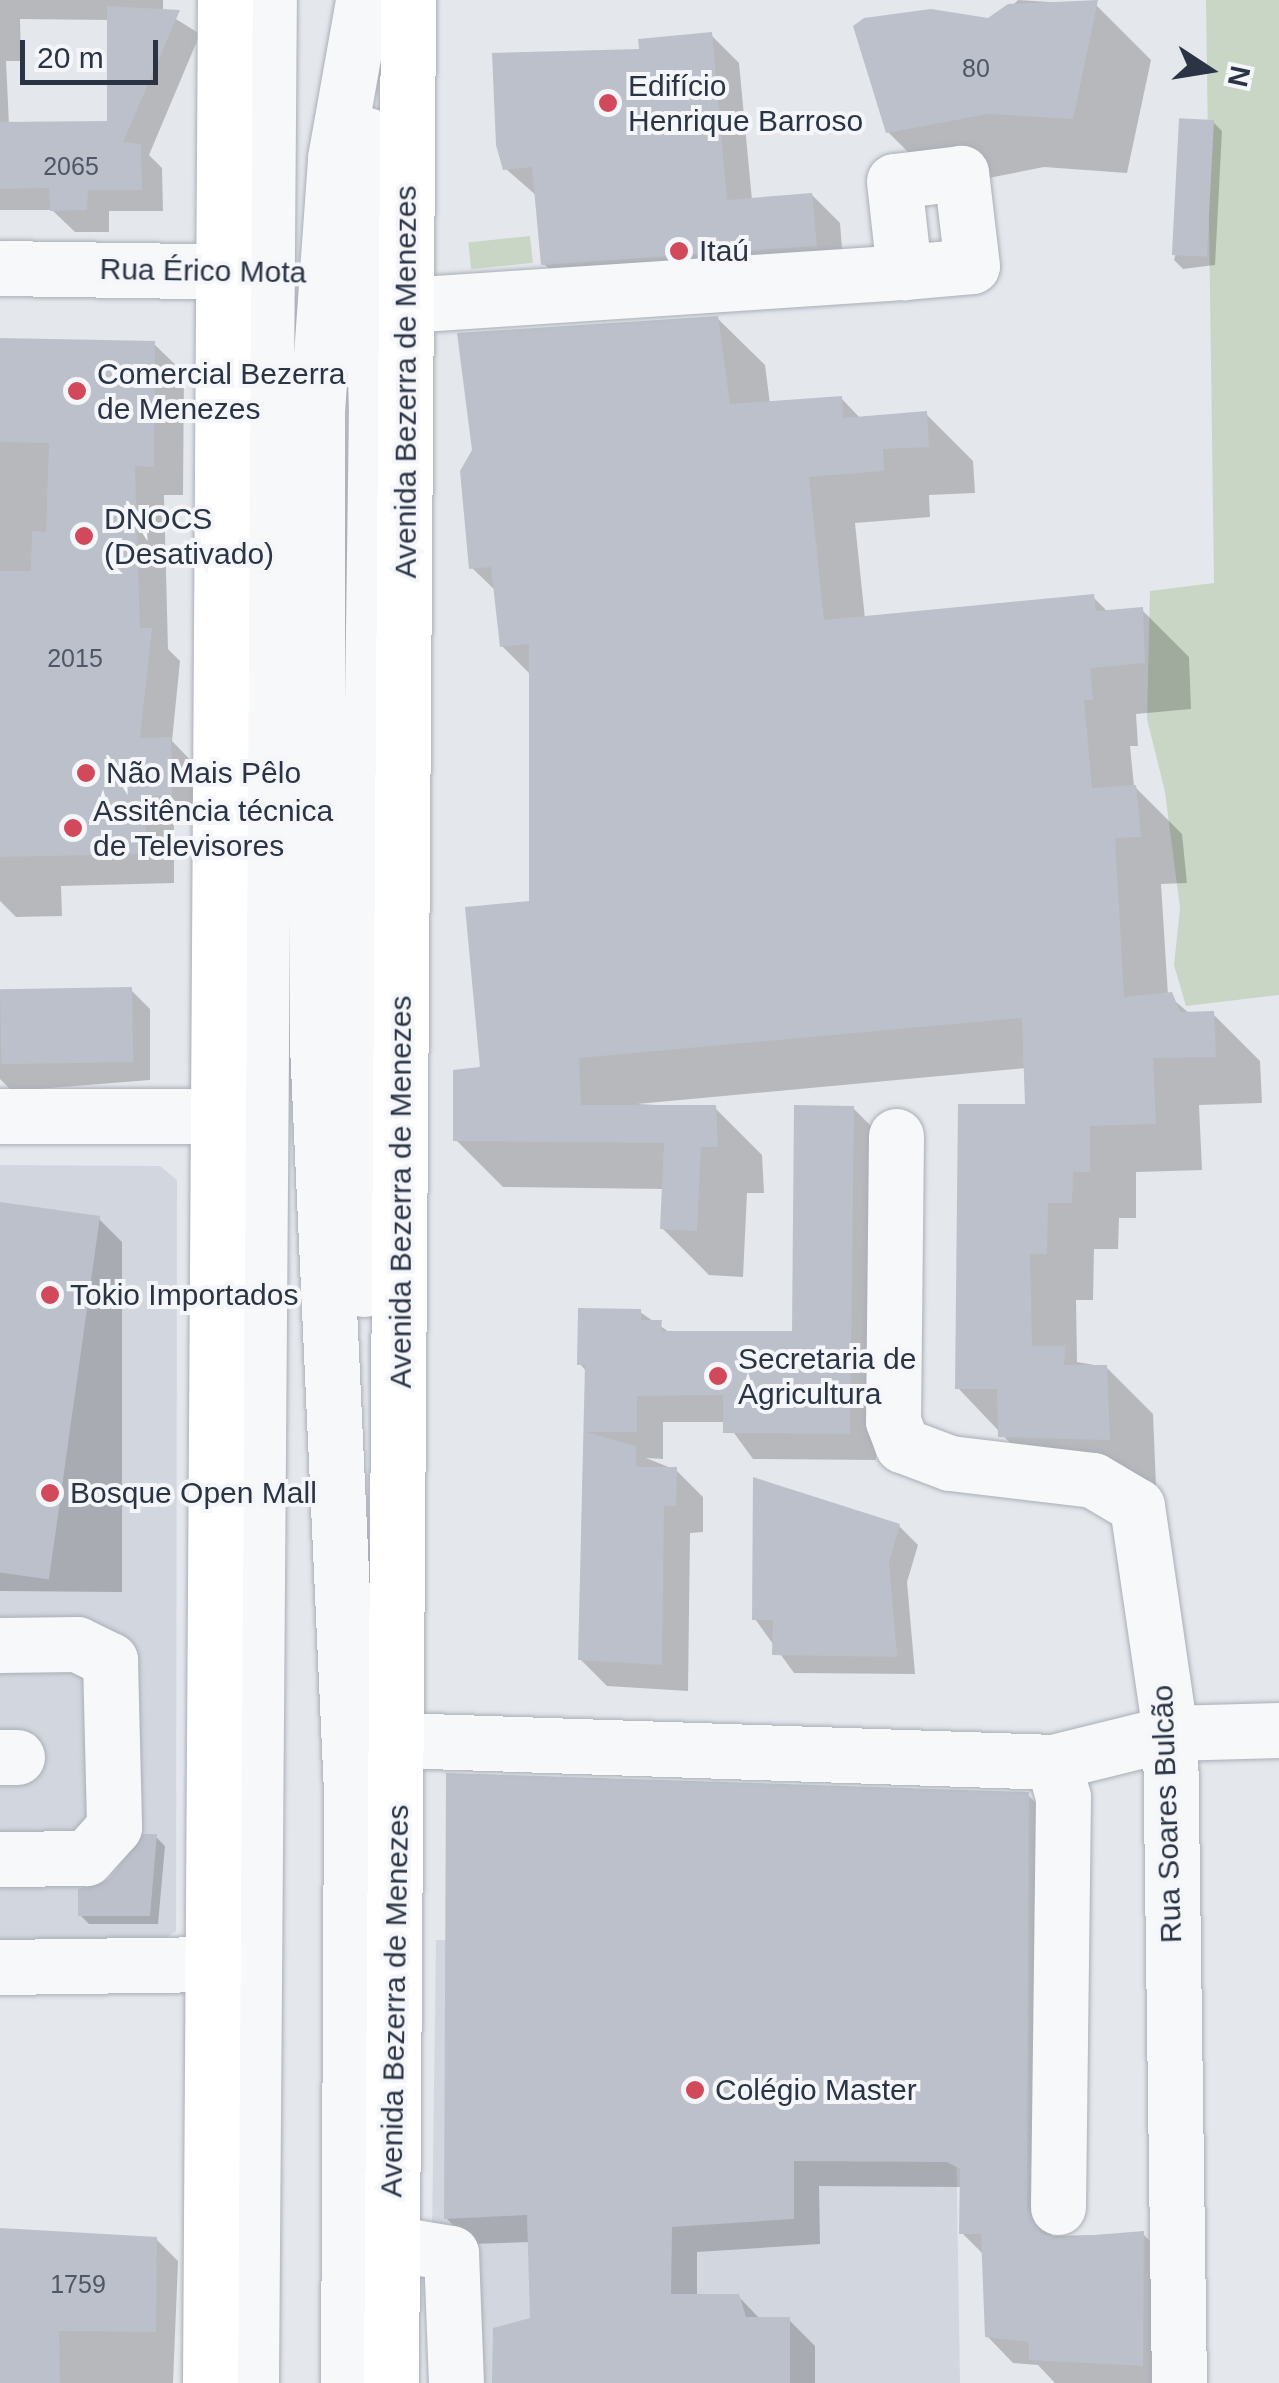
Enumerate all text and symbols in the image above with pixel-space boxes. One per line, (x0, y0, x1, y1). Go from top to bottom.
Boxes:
scale bar (25, 20, 162, 82)
north arrow (1159, 20, 1259, 120)
text: 20 m (37, 41, 104, 74)
house number: 80 (962, 53, 990, 83)
text: N (1222, 63, 1256, 89)
place label: Edifício Henrique Barroso (628, 68, 863, 138)
marker: Edifício Henrique Barroso (597, 92, 619, 114)
house number: 2065 (43, 151, 99, 181)
street label: Avenida Bezerra de Menezes (388, 185, 424, 579)
place label: Itaú (699, 233, 749, 269)
marker: Itaú (668, 240, 690, 262)
street label: Rua Érico Mota (99, 251, 307, 291)
place label: Comercial Bezerra de Menezes (97, 356, 345, 426)
marker: Comercial Bezerra de Menezes (66, 380, 88, 402)
place label: DNOCS (Desativado) (104, 501, 274, 572)
marker: DNOCS (Desativado) (73, 525, 95, 547)
house number: 2015 (47, 643, 103, 673)
place label: Não Mais Pêlo (106, 755, 301, 791)
marker: Não Mais Pêlo (75, 762, 97, 784)
place label: Assitência técnica de Televisores (93, 793, 333, 864)
marker: Assitência técnica de Televisores (62, 817, 84, 839)
street label: Avenida Bezerra de Menezes (383, 995, 419, 1389)
place label: Tokio Importados (70, 1277, 298, 1313)
marker: Tokio Importados (39, 1284, 61, 1306)
place label: Secretaria de Agricultura (738, 1341, 916, 1412)
marker: Secretaria de Agricultura (707, 1365, 729, 1387)
place label: Bosque Open Mall (70, 1475, 317, 1511)
marker: Bosque Open Mall (39, 1482, 61, 1504)
street label: Rua Soares Bulcão (1145, 1684, 1189, 1944)
street label: Avenida Bezerra de Menezes (374, 1804, 416, 2198)
place label: Colégio Master (715, 2072, 917, 2108)
marker: Colégio Master (684, 2079, 706, 2101)
house number: 1759 (50, 2269, 106, 2299)

